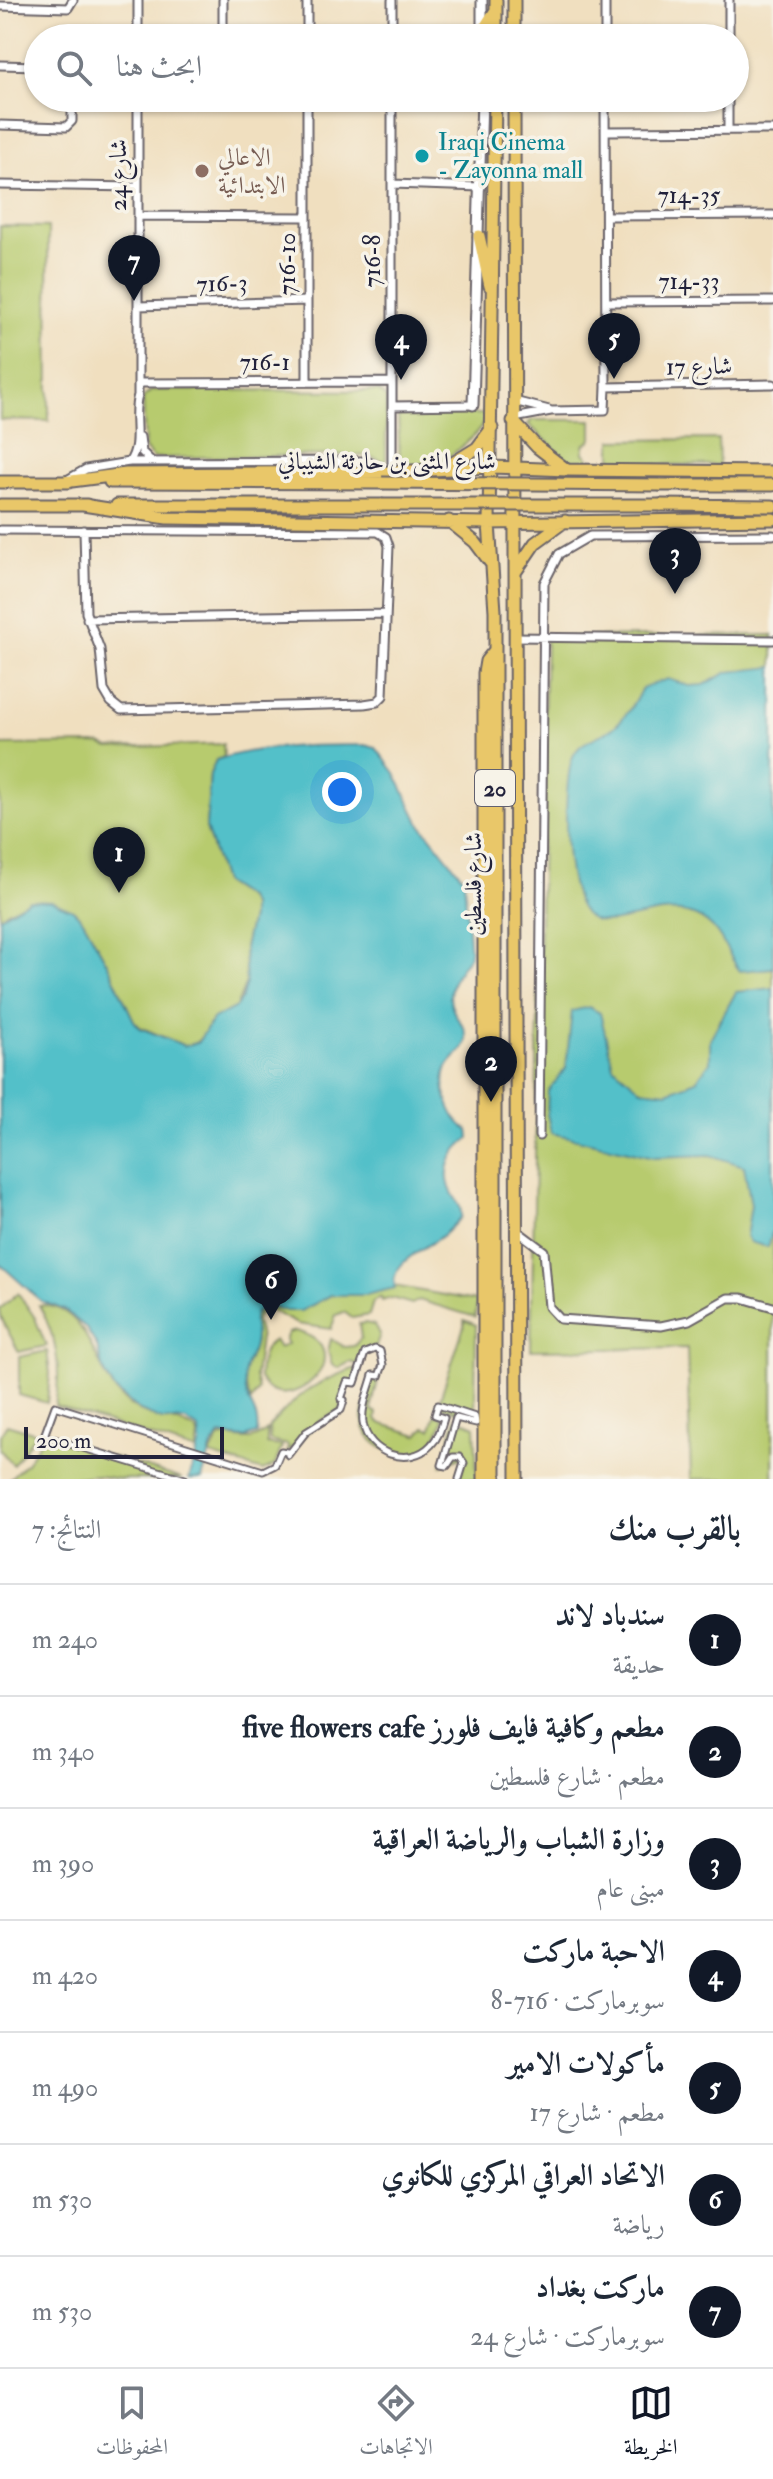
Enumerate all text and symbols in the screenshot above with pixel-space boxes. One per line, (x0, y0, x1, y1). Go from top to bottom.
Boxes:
search box (24, 24, 749, 112)
icon: search (52, 46, 96, 90)
text: ابحث هنا (116, 48, 202, 85)
place label: Iraqi Cinema - Zayonna mall (438, 127, 583, 186)
street label: شارع 24 (103, 139, 138, 211)
place label: الاعالي الابتدائية (218, 142, 285, 201)
marker: Iraqi Cinema - Zayonna mall (413, 147, 431, 165)
marker: الاعالي الابتدائية (193, 162, 211, 180)
street label: 714-35 (658, 180, 721, 211)
street label: 716-10 (272, 233, 303, 295)
pin: 7 (108, 235, 160, 301)
street label: 716-8 (357, 235, 388, 287)
street label: 714-33 (658, 266, 720, 297)
street label: 716-3 (196, 267, 248, 300)
pin: 5 (588, 313, 640, 379)
pin: 4 (375, 314, 427, 380)
street label: 716-1 (240, 347, 290, 378)
street label: شارع 17 (666, 350, 733, 387)
street label: شارع المثنى بن حارثة الشيباني (278, 446, 496, 481)
pin: 3 (649, 528, 701, 594)
road number: 20 (475, 770, 515, 806)
your location (322, 772, 362, 812)
pin: 1 (93, 827, 145, 893)
street label: شارع فلسطين (458, 832, 493, 936)
pin: 2 (465, 1036, 517, 1102)
pin: 6 (245, 1254, 297, 1320)
scale bar (24, 1423, 224, 1459)
text: 200 m (36, 1427, 91, 1455)
text: بالقرب منك (608, 1507, 741, 1550)
text: النتائج: 7 (32, 1514, 102, 1546)
text: سندباد لاند (555, 1597, 665, 1634)
text: 240 m (32, 1624, 98, 1656)
text: 1 (710, 1624, 720, 1656)
text: حديقة (612, 1649, 665, 1681)
text: مطعم وكافية فايف فلورز five flowers cafe (242, 1709, 665, 1746)
text: 340 m (32, 1736, 95, 1768)
text: 2 (708, 1736, 722, 1768)
text: مطعم · شارع فلسطين (489, 1761, 665, 1793)
text: وزارة الشباب والرياضة العراقية (372, 1821, 665, 1858)
text: 390 m (32, 1848, 94, 1880)
text: 3 (710, 1848, 720, 1880)
text: مبنى عام (596, 1873, 665, 1905)
text: الاحبة ماركت (522, 1933, 665, 1970)
text: 420 m (32, 1960, 98, 1992)
text: 4 (708, 1960, 722, 1992)
text: سوبرماركت · 716-8 (491, 1985, 665, 2017)
text: مأكولات الامير (507, 2045, 665, 2082)
text: 490 m (32, 2072, 98, 2104)
text: 5 (709, 2072, 721, 2104)
text: مطعم · شارع 17 (530, 2097, 665, 2129)
text: الاتحاد العراقي المركزي للكانوي (381, 2157, 665, 2194)
text: 530 m (32, 2184, 92, 2216)
text: 6 (708, 2184, 722, 2216)
text: رياضة (613, 2209, 665, 2241)
text: ماركت بغداد (535, 2269, 665, 2306)
text: 530 m (32, 2296, 92, 2328)
text: 7 (709, 2296, 721, 2328)
text: سوبرماركت · شارع 24 (470, 2321, 665, 2353)
tab: المحفوظات (96, 2381, 168, 2468)
tab: الاتجاهات (359, 2381, 433, 2468)
tab: الخريطة (624, 2381, 677, 2468)

